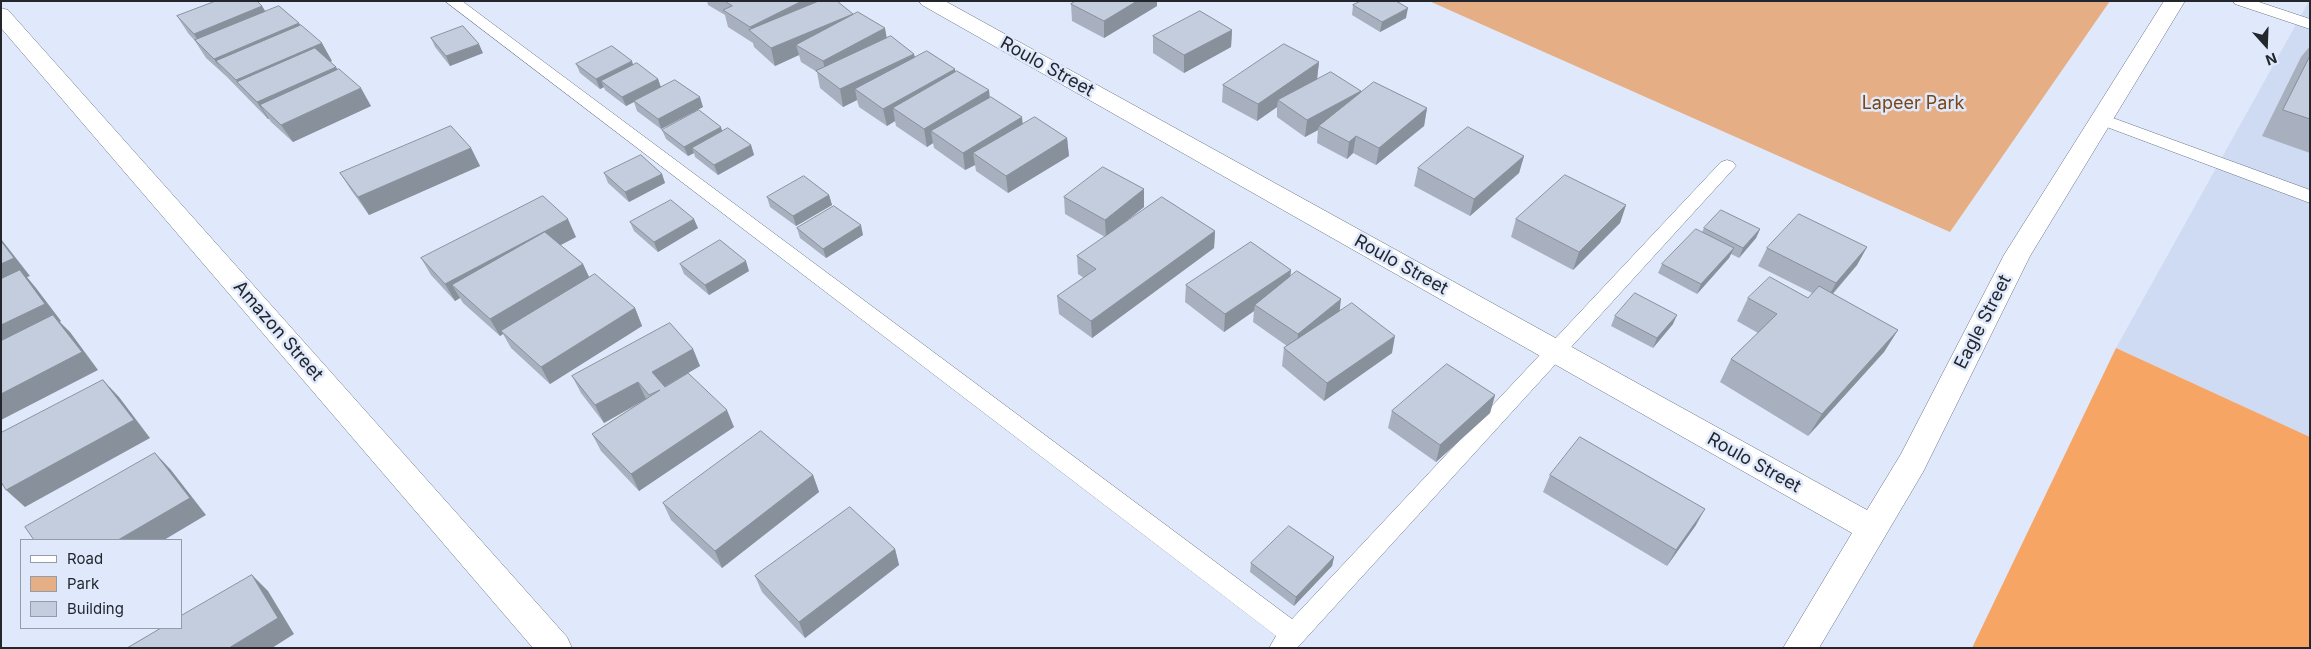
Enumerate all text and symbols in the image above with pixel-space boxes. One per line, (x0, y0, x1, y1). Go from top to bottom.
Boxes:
north arrow (2241, 20, 2291, 70)
street label: Roulo Street (996, 32, 1098, 102)
text: N (2263, 50, 2279, 69)
park label: Lapeer Park (1862, 93, 1964, 115)
street label: Roulo Street (1350, 230, 1452, 300)
street label: Eagle Street (1950, 271, 2016, 373)
street label: Amazon Street (229, 277, 327, 385)
street label: Roulo Street (1703, 428, 1805, 498)
legend (20, 539, 182, 629)
text: Road (67, 549, 103, 568)
text: Park (67, 574, 99, 593)
text: Building (67, 599, 124, 618)

